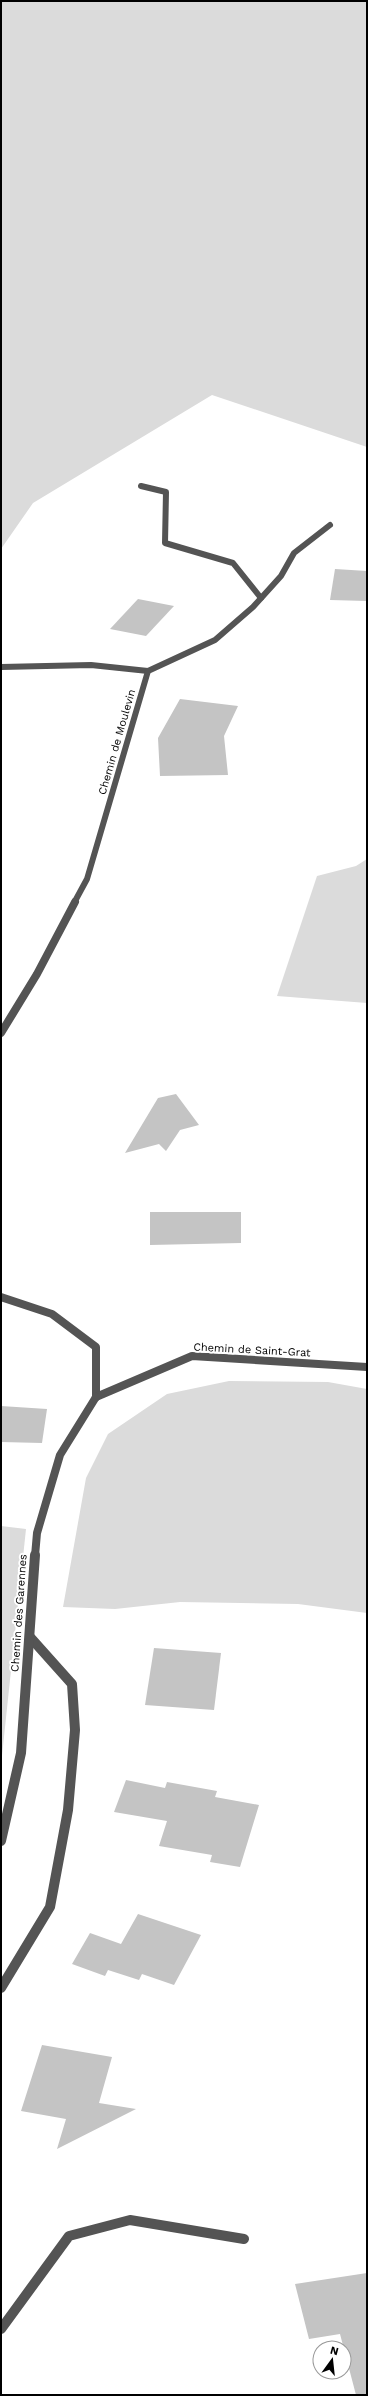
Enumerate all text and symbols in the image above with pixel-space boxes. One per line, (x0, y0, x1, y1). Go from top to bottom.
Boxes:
street label: Chemin de Moulevin (96, 688, 138, 796)
street label: Chemin de Saint-Grat (193, 1340, 311, 1360)
street label: Chemin des Garennes (8, 1553, 30, 1672)
north arrow (312, 2340, 352, 2380)
text: N (329, 2343, 340, 2358)

